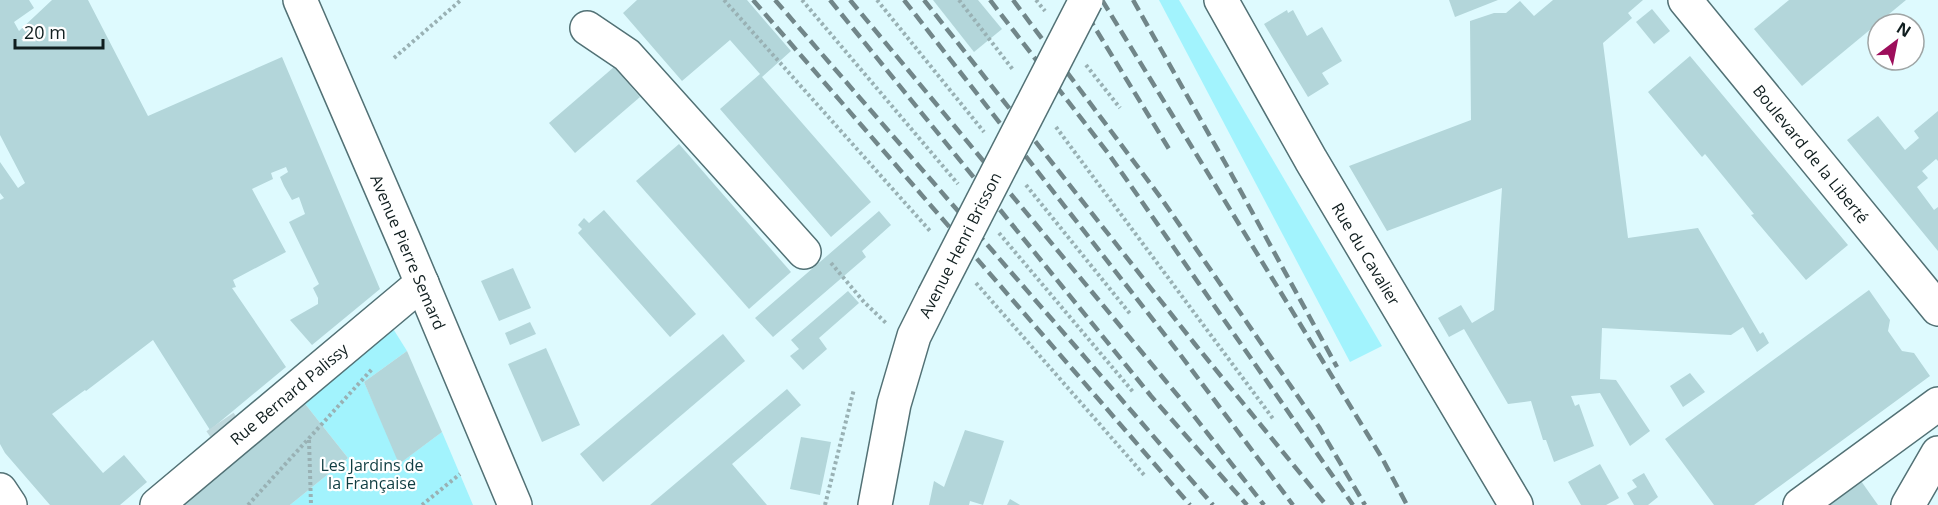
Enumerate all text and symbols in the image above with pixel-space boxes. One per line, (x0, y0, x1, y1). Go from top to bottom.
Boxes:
scale bar (15, 12, 104, 50)
north arrow (1866, 12, 1926, 72)
text: N (1893, 17, 1915, 42)
text: 20 m (24, 20, 66, 44)
street label: Boulevard de la Liberté (1748, 80, 1874, 228)
street label: Avenue Henri Brisson (914, 168, 1006, 322)
street label: Avenue Pierre Semard (365, 171, 451, 333)
street label: Rue du Cavalier (1327, 199, 1406, 310)
street label: Rue Bernard Palissy (225, 337, 353, 450)
park label: Les Jardins de la Française (320, 454, 424, 494)

